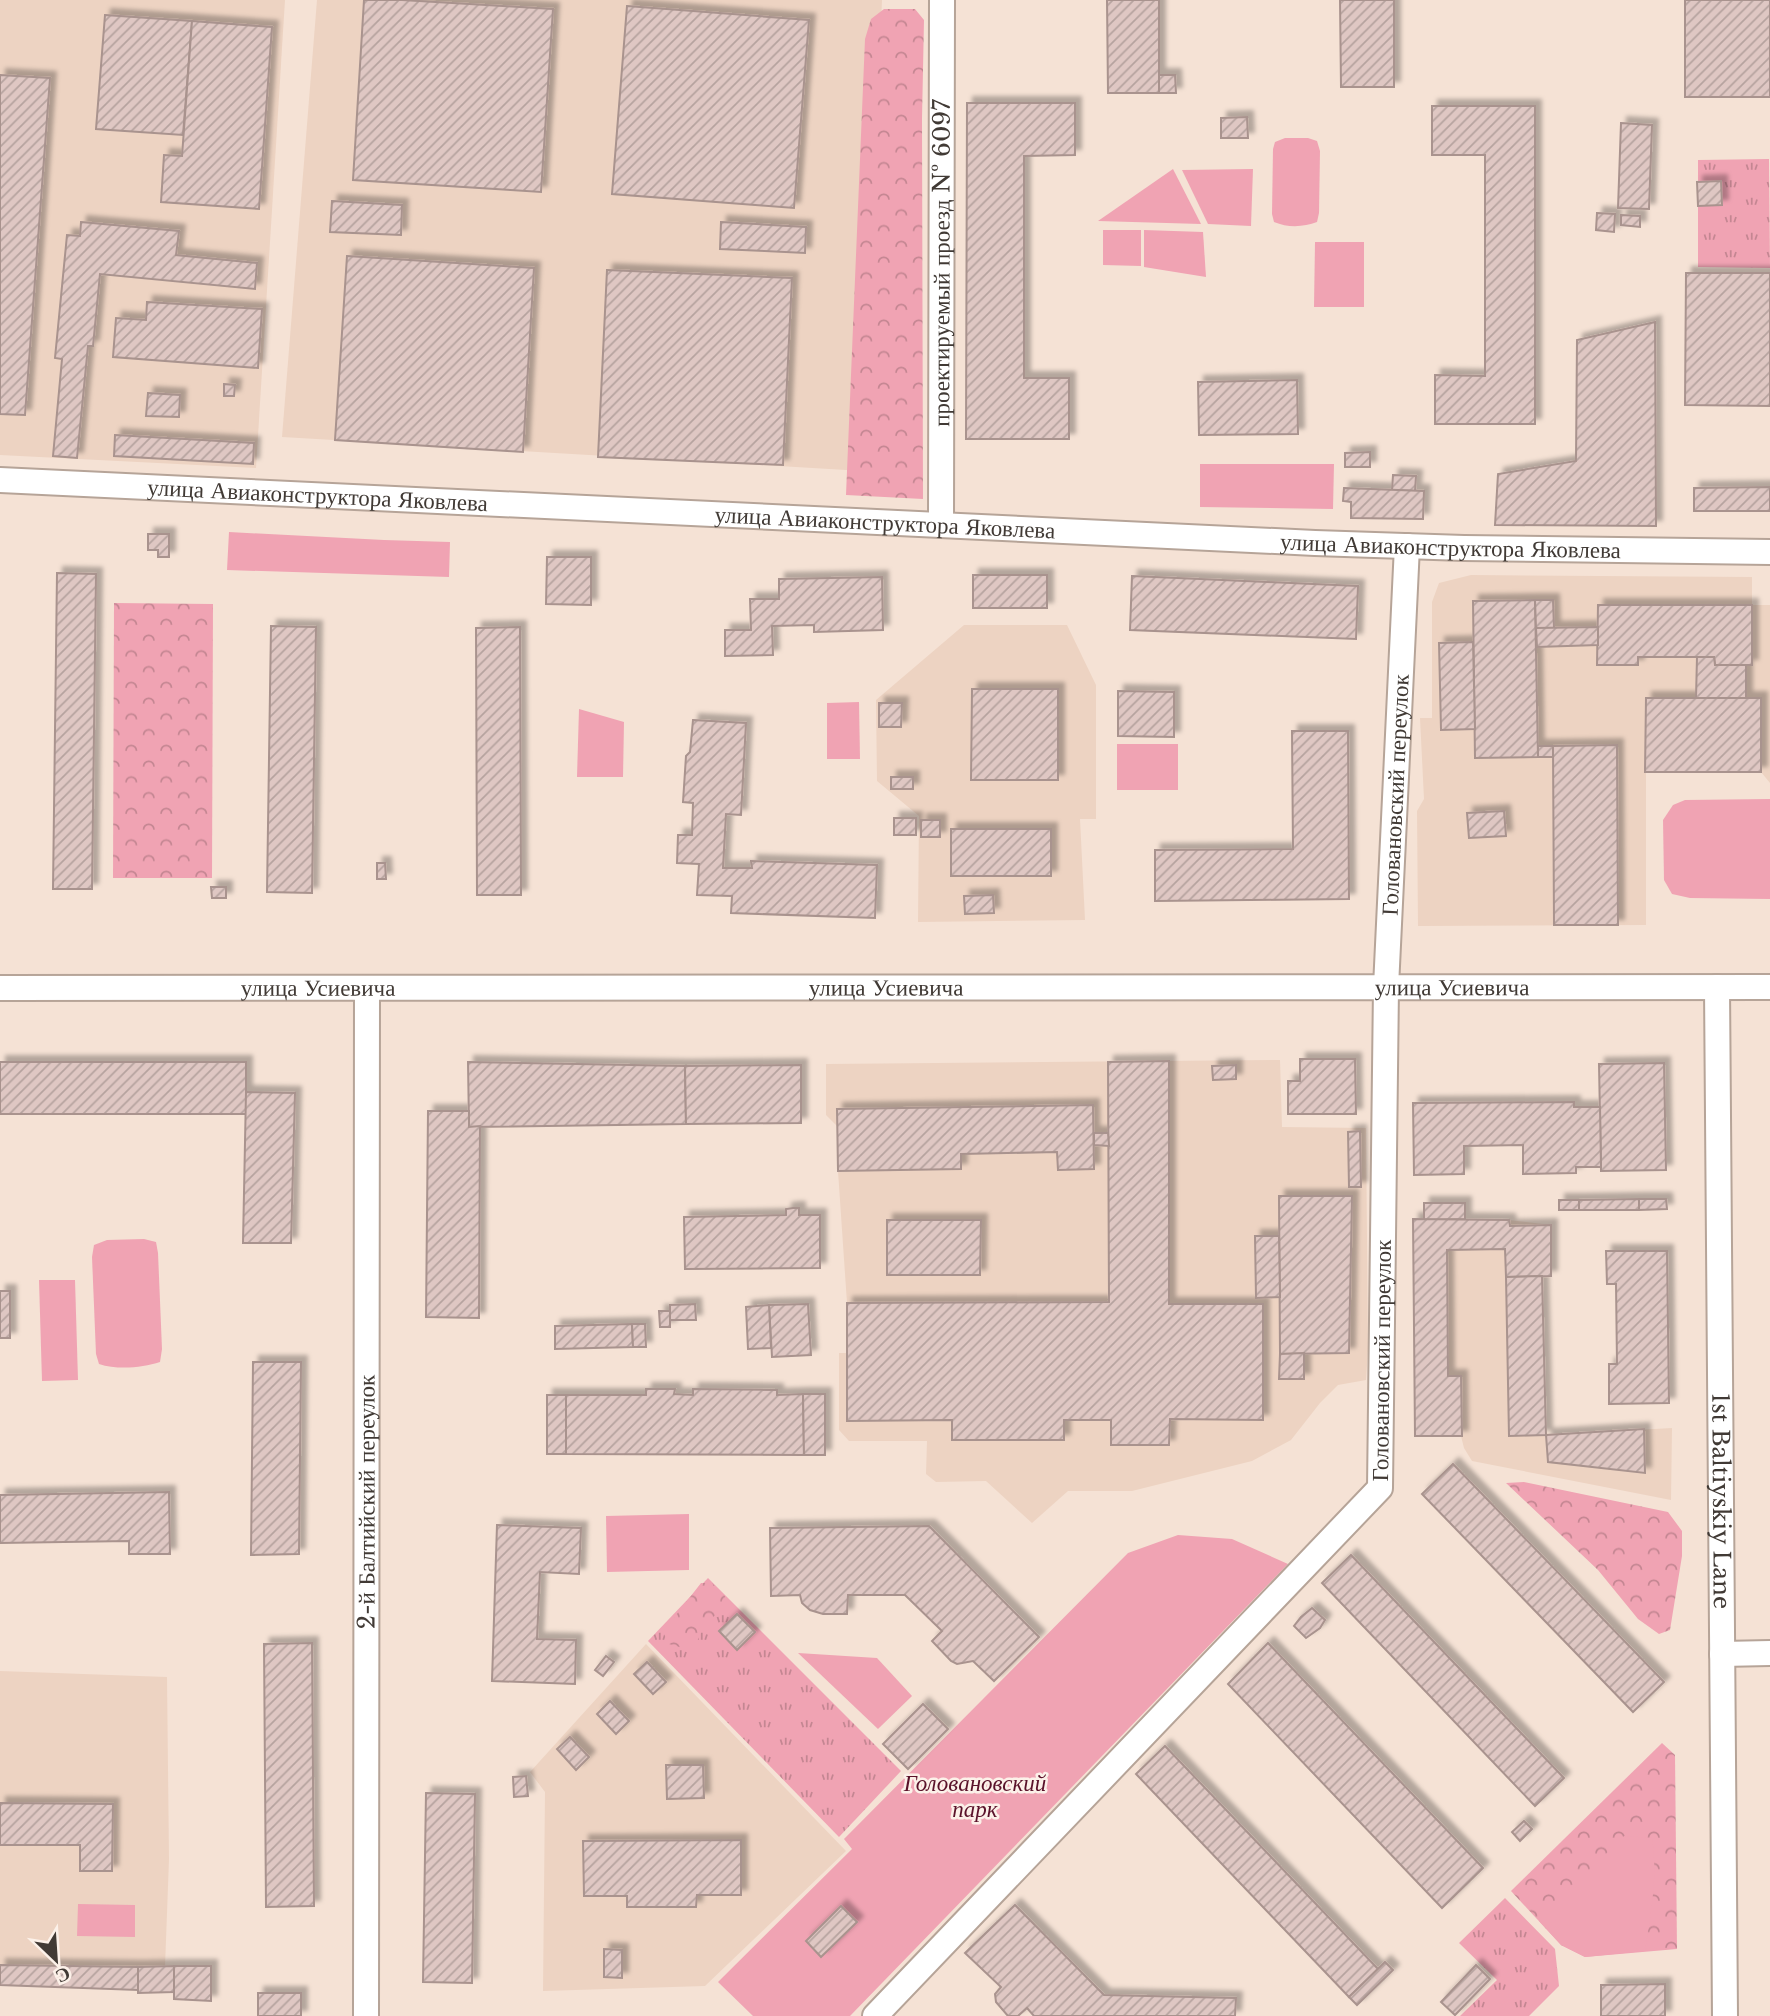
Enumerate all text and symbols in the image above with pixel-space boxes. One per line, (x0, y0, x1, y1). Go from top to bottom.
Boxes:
street label: проектируемый проезд № 6097 (927, 99, 956, 427)
street label: улица Авиаконструктора Яковлева (147, 473, 489, 517)
street label: улица Авиаконструктора Яковлева (714, 500, 1056, 545)
street label: улица Авиаконструктора Яковлева (1279, 527, 1621, 564)
street label: Головановский переулок (1375, 673, 1415, 916)
street label: улица Усиевича (809, 973, 963, 1002)
street label: улица Усиевича (1375, 973, 1529, 1001)
street label: улица Усиевича (241, 974, 395, 1002)
street label: Головановский переулок (1366, 1239, 1397, 1482)
street label: 2-й Балтийский переулок (352, 1374, 381, 1629)
street label: 1st Baltiyskiy Lane (1706, 1393, 1736, 1609)
park label: Головановский парк (903, 1769, 1047, 1823)
north arrow (21, 1925, 91, 1995)
text: С (52, 1962, 74, 1988)

